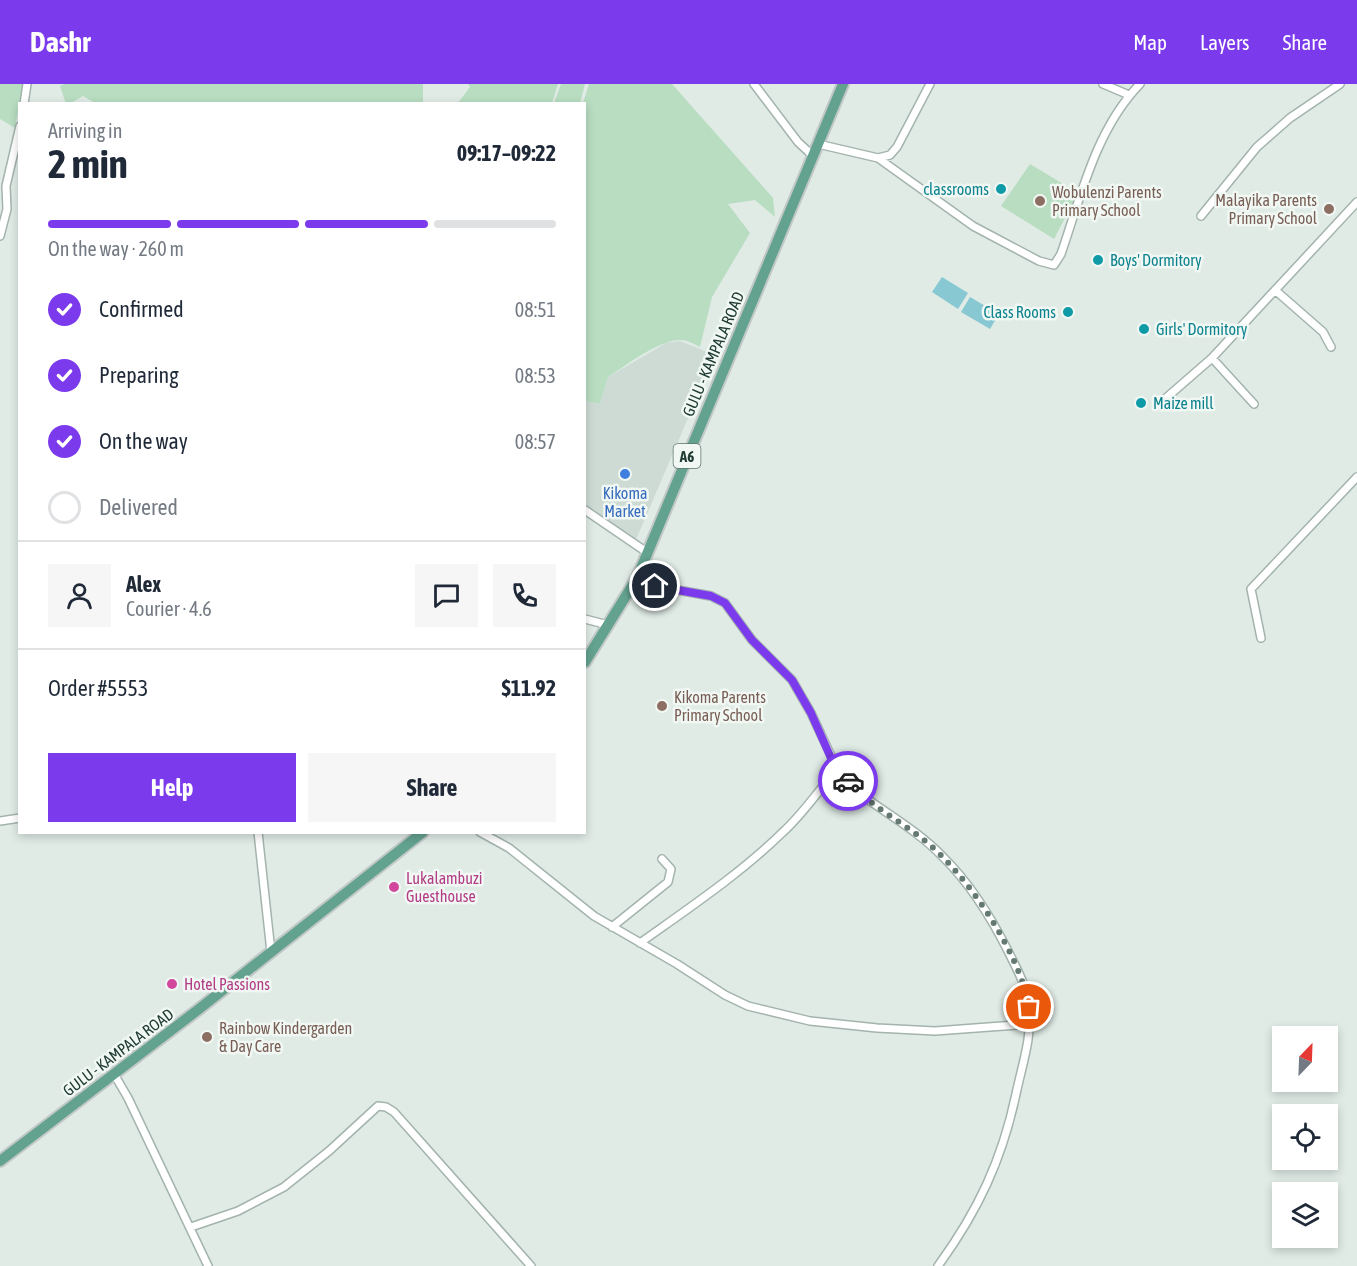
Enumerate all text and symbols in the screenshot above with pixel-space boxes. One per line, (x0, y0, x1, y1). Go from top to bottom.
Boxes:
text: Dashr (30, 26, 90, 58)
text: Map (1133, 30, 1167, 54)
text: Layers (1200, 30, 1250, 54)
text: Share (1283, 30, 1327, 54)
text: Arriving in (48, 119, 122, 142)
text: 09:17–09:22 (457, 140, 556, 166)
text: 2 min (48, 142, 128, 186)
place label: classrooms (923, 180, 989, 198)
marker: classrooms (994, 182, 1008, 196)
place label: Wobulenzi Parents Primary School (1052, 183, 1162, 220)
place label: Malayika Parents Primary School (1215, 191, 1318, 228)
marker: Wobulenzi Parents Primary School (1033, 194, 1047, 208)
marker: Malayika Parents Primary School (1322, 202, 1336, 216)
text: On the way · 260 m (48, 237, 184, 260)
place label: Boys' Dormitory (1110, 251, 1202, 270)
marker: Boys' Dormitory (1091, 253, 1105, 267)
street label: GULU - KAMPALA ROAD (679, 289, 747, 419)
icon: check (48, 293, 81, 326)
text: Confirmed (99, 296, 184, 322)
text: 08:51 (515, 298, 556, 321)
place label: Class Rooms (983, 303, 1056, 321)
marker: Class Rooms (1061, 305, 1075, 319)
place label: Girls' Dormitory (1156, 320, 1248, 339)
marker: Girls' Dormitory (1137, 322, 1151, 336)
icon: check (48, 359, 81, 392)
text: Preparing (99, 362, 179, 388)
text: 08:53 (515, 364, 556, 387)
place label: Maize mill (1153, 394, 1214, 412)
marker: Maize mill (1134, 396, 1148, 410)
icon: check (48, 425, 81, 458)
text: On the way (99, 428, 188, 454)
text: 08:57 (515, 430, 556, 453)
road number: A6 (674, 444, 700, 468)
marker: Kikoma Market (618, 467, 632, 481)
place label: Kikoma Market (603, 484, 647, 520)
text: Delivered (99, 494, 178, 520)
pin (629, 560, 680, 611)
button: person (48, 564, 111, 627)
button: chat (415, 564, 478, 627)
button: phone (493, 564, 556, 627)
icon: home (638, 569, 671, 602)
text: Alex (126, 571, 161, 597)
text: Courier · 4.6 (126, 597, 212, 620)
text: Order #5553 (48, 675, 148, 701)
text: $11.92 (501, 675, 556, 701)
place label: Kikoma Parents Primary School (674, 688, 766, 725)
marker: Kikoma Parents Primary School (655, 699, 669, 713)
courier (818, 751, 878, 811)
button: Help (48, 753, 296, 822)
button: Share (308, 753, 556, 822)
icon: car (832, 765, 865, 798)
place label: Lukalambuzi Guesthouse (406, 869, 482, 905)
marker: Lukalambuzi Guesthouse (387, 880, 401, 894)
place label: Hotel Passions (184, 975, 270, 993)
marker: Hotel Passions (165, 977, 179, 991)
pin (1003, 981, 1054, 1032)
icon: bag (1012, 990, 1045, 1023)
street label: GULU - KAMPALA ROAD (59, 1005, 177, 1099)
place label: Rainbow Kindergarden & Day Care (219, 1019, 352, 1056)
north arrow (1272, 1026, 1338, 1092)
map controls (1272, 1026, 1338, 1248)
marker: Rainbow Kindergarden & Day Care (200, 1030, 214, 1044)
button: locate (1272, 1104, 1338, 1170)
button: layers (1272, 1182, 1338, 1248)

